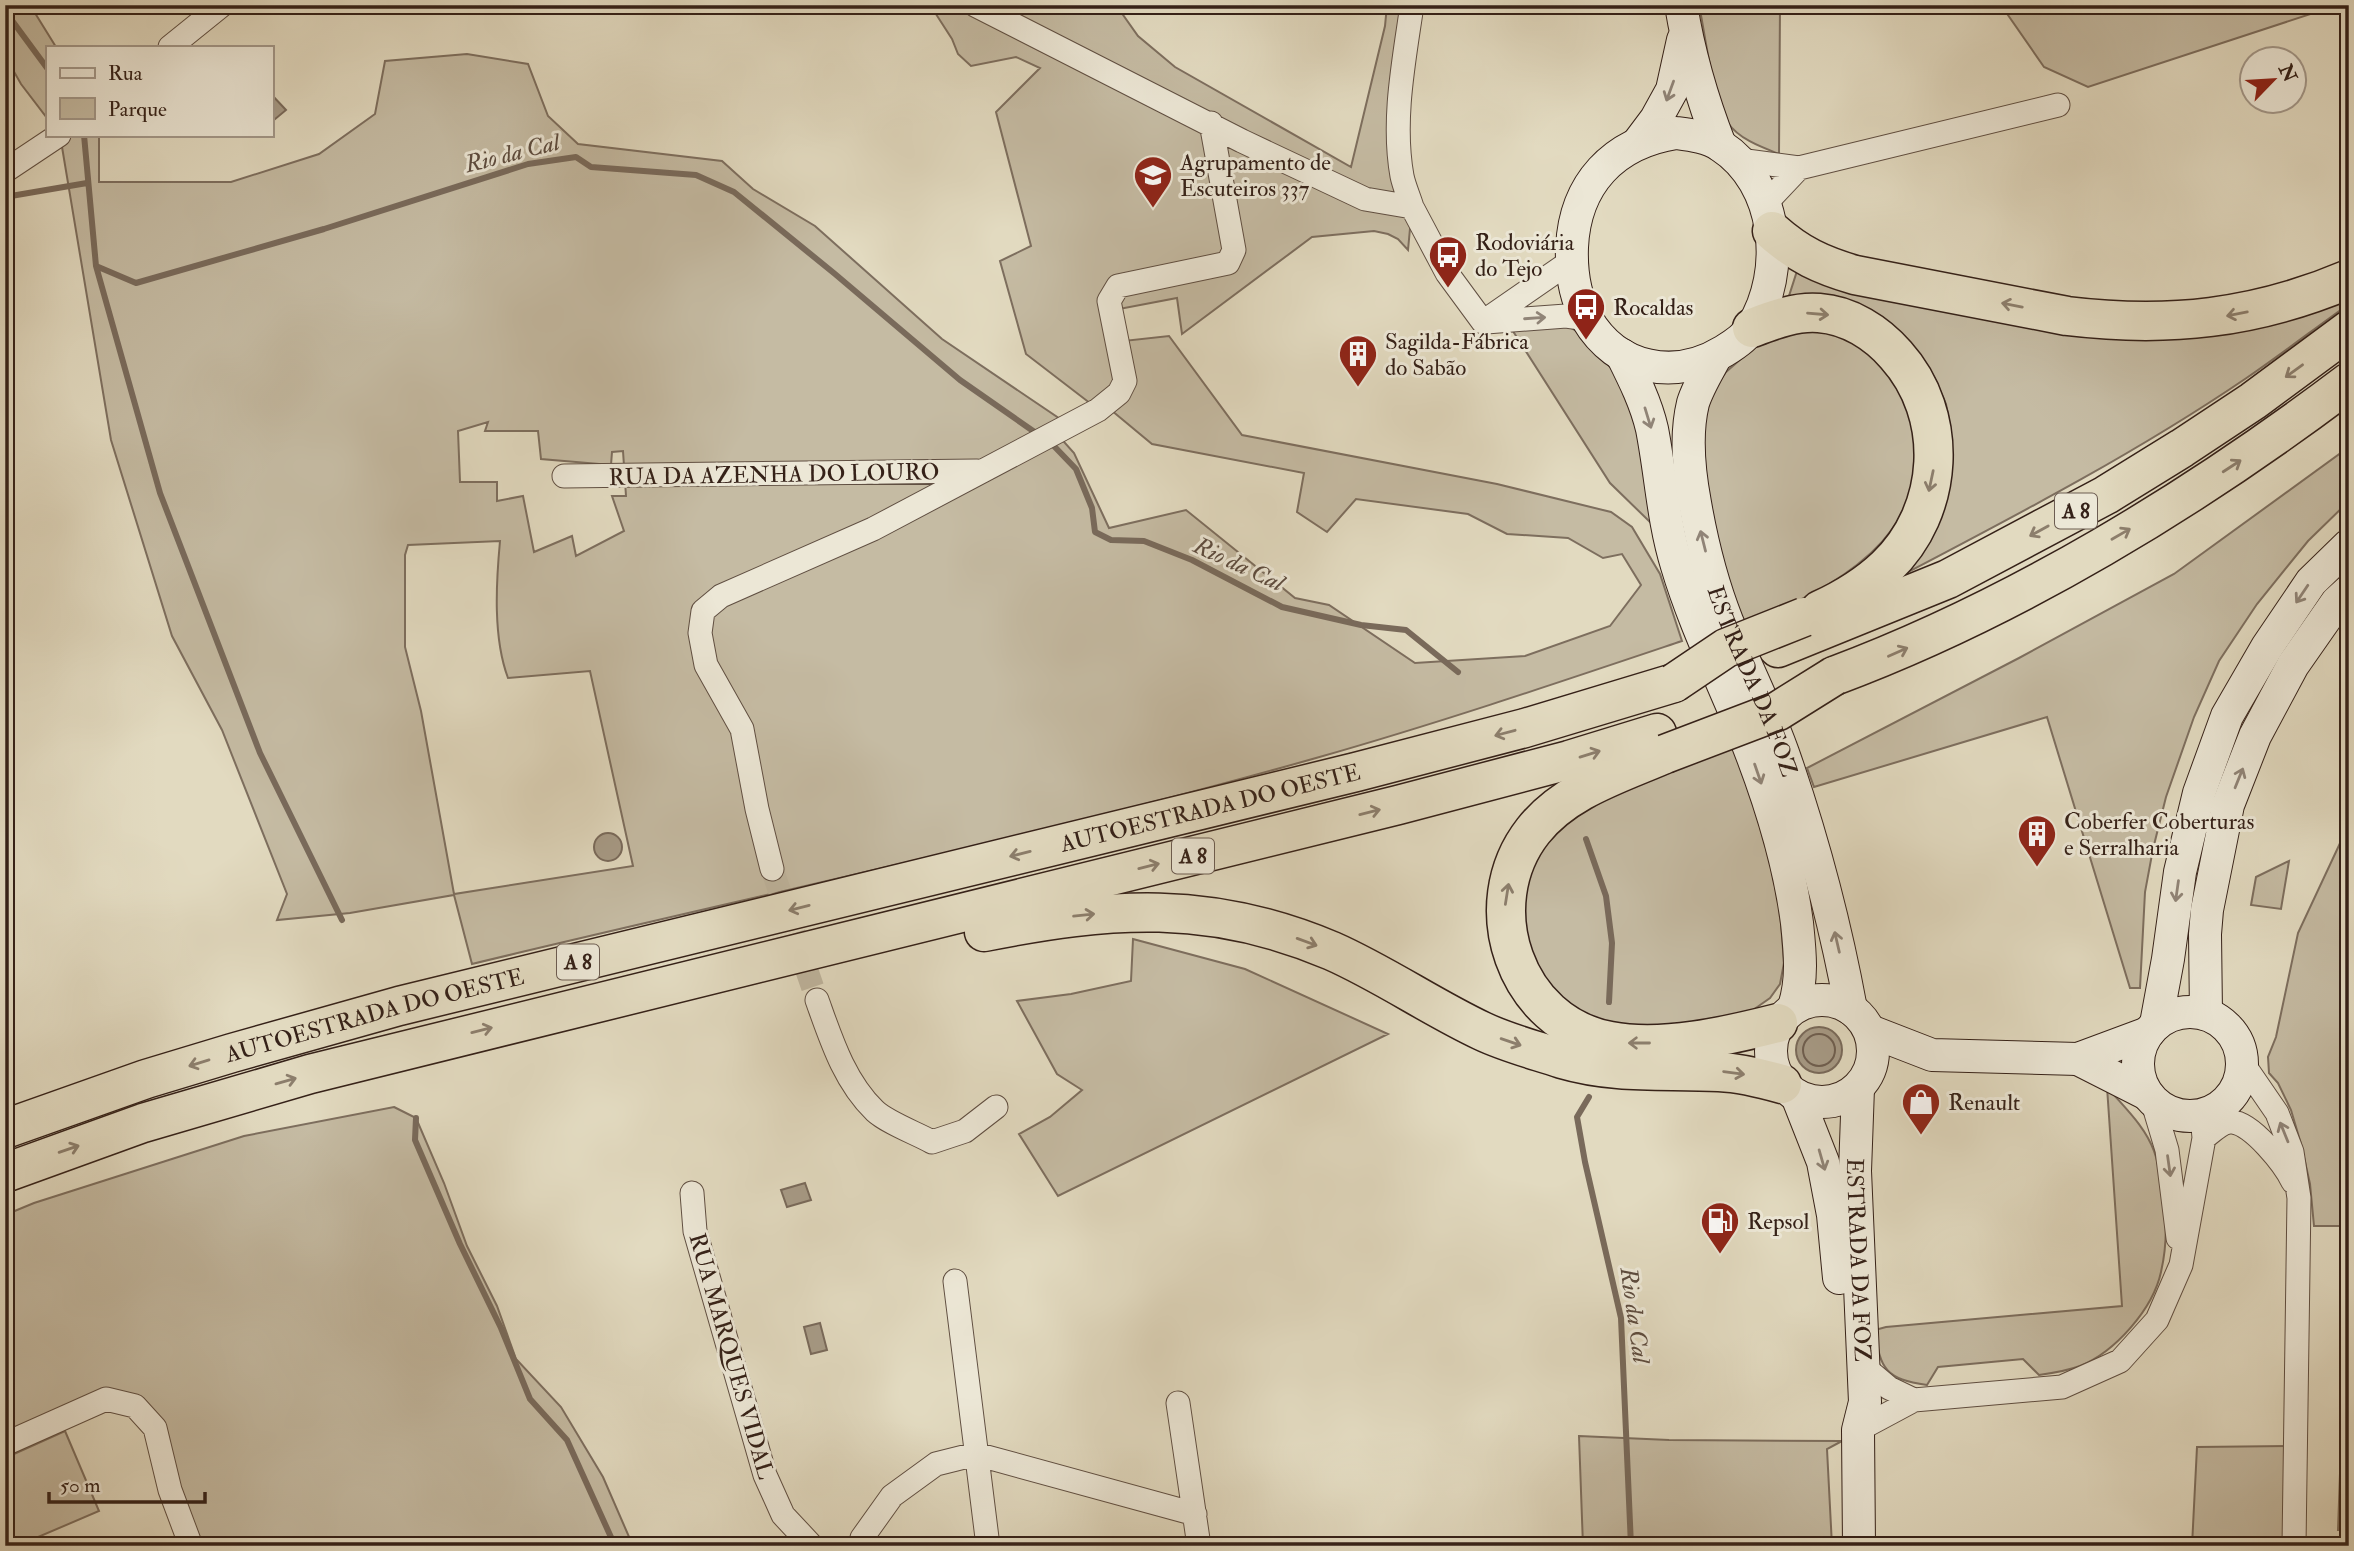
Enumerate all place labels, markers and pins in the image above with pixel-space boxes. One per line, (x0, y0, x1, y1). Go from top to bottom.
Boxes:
place label: Agrupamento de Escuteiros 337 (1179, 148, 1331, 203)
school or university icon: Agrupamento de Escuteiros 337 (1132, 154, 1174, 209)
place label: Rodoviária do Tejo (1475, 228, 1575, 283)
bus stop icon: Rodoviária do Tejo (1427, 234, 1469, 289)
bus stop icon: Rocaldas (1565, 286, 1607, 341)
place label: Rocaldas (1613, 293, 1694, 322)
place label: Sagilda-Fábrica do Sabão (1385, 327, 1529, 382)
building icon: Sagilda-Fábrica do Sabão (1337, 333, 1379, 388)
place label: Coberfer Coberturas e Serralharia (2064, 807, 2255, 862)
building icon: Coberfer Coberturas e Serralharia (2016, 813, 2058, 868)
shop icon: Renault (1900, 1081, 1942, 1136)
place label: Renault (1948, 1088, 2020, 1117)
fuel station icon: Repsol (1699, 1200, 1741, 1255)
place label: Repsol (1747, 1207, 1809, 1237)

